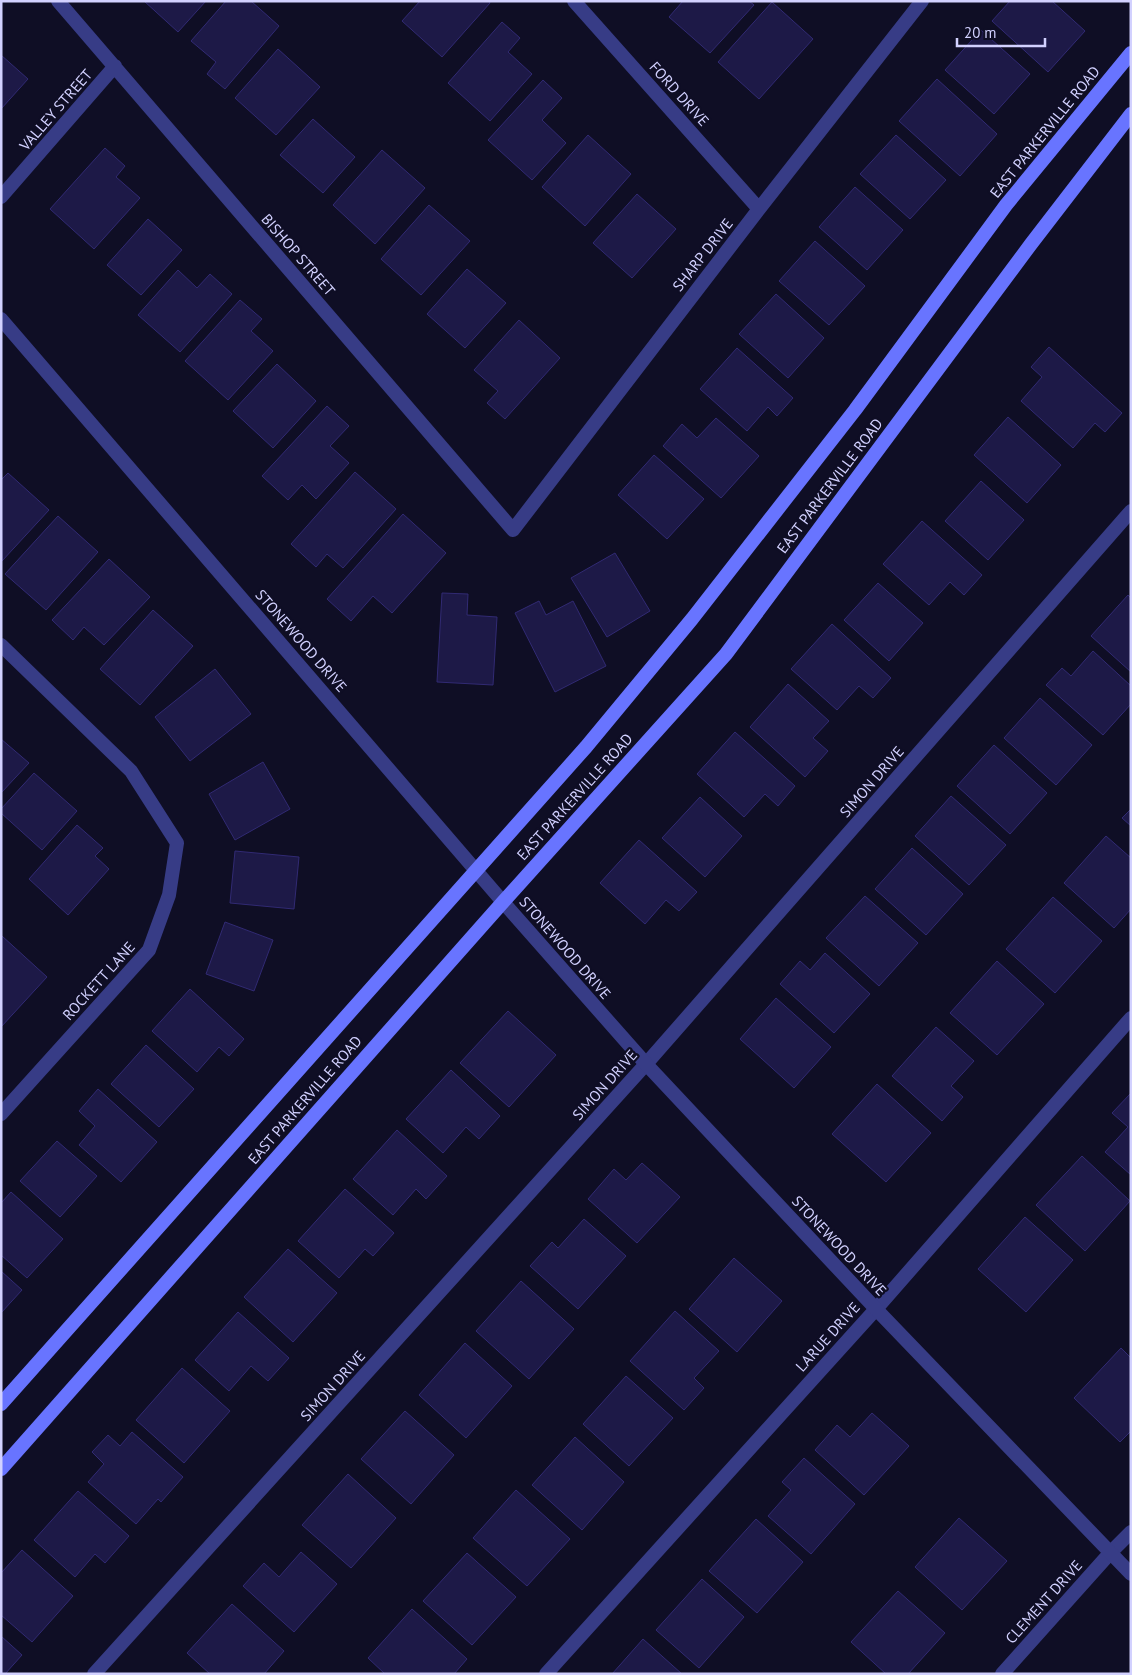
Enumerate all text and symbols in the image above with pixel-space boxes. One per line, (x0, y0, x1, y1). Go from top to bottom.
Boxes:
scale bar (957, 15, 1044, 47)
text: 20 m (964, 23, 997, 42)
street label: FORD DRIVE (645, 57, 713, 130)
street label: EAST PARKERVILLE ROAD (986, 62, 1104, 201)
street label: VALLEY STREET (14, 65, 97, 155)
street label: BISHOP STREET (257, 210, 340, 300)
street label: SHARP DRIVE (668, 214, 737, 295)
street label: EAST PARKERVILLE ROAD (773, 414, 887, 557)
street label: STONEWOOD DRIVE (252, 585, 351, 696)
street label: EAST PARKERVILLE ROAD (513, 729, 637, 864)
street label: SIMON DRIVE (836, 742, 908, 821)
street label: STONEWOOD DRIVE (516, 892, 615, 1003)
street label: ROCKETT LANE (58, 937, 139, 1024)
street label: EAST PARKERVILLE ROAD (244, 1031, 366, 1168)
street label: SIMON DRIVE (568, 1046, 641, 1124)
street label: STONEWOOD DRIVE (788, 1192, 891, 1300)
street label: LARUE DRIVE (791, 1298, 864, 1375)
street label: SIMON DRIVE (296, 1347, 369, 1425)
street label: CLEMENT DRIVE (1001, 1556, 1086, 1647)

